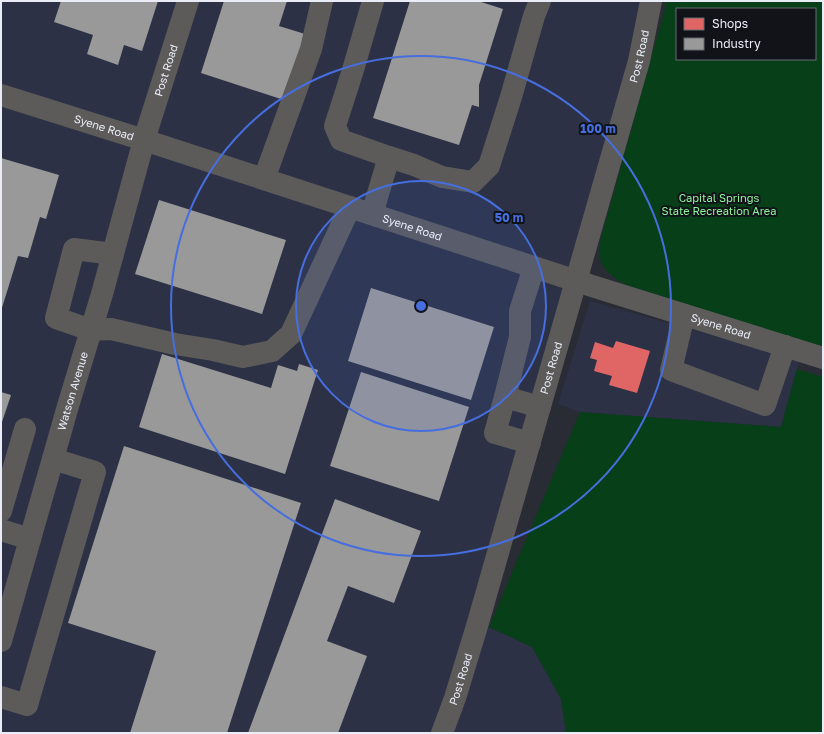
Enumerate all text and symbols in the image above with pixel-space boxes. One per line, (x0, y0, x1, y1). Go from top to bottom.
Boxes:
legend (676, 8, 816, 60)
text: Shops (712, 16, 748, 31)
street label: Post Road (626, 29, 651, 84)
text: Industry (712, 36, 761, 51)
street label: Post Road (151, 43, 180, 98)
street label: Syene Road (73, 111, 136, 142)
text: 100 m (580, 121, 616, 136)
park label: Capital Springs State Recreation Area (662, 191, 776, 217)
text: 50 m (495, 210, 523, 225)
street label: Syene Road (381, 211, 444, 243)
centre of rings (414, 299, 428, 313)
street label: Syene Road (689, 310, 753, 341)
street label: Post Road (537, 340, 564, 395)
street label: Watson Avenue (54, 350, 90, 432)
street label: Post Road (446, 651, 474, 707)

